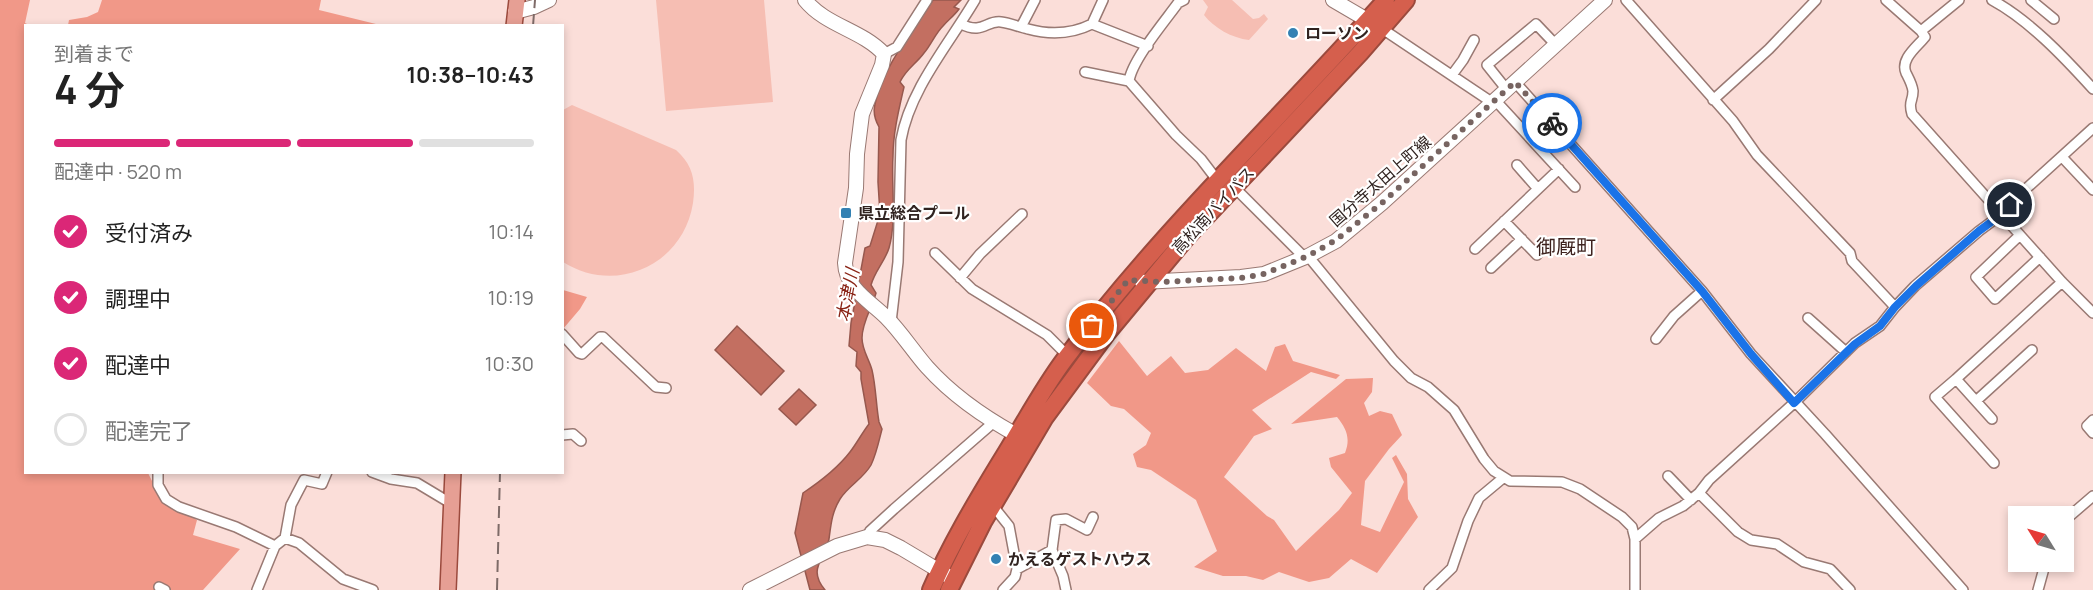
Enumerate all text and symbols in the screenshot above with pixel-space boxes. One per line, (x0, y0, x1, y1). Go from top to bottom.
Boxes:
place label: ローソン (1305, 22, 1369, 44)
marker: ローソン (1286, 26, 1300, 40)
text: 到着まで (54, 40, 134, 67)
text: 10:38–10:43 (406, 60, 534, 90)
text: 4 分 (54, 62, 125, 116)
courier (1522, 93, 1582, 153)
icon: bike (1536, 107, 1569, 140)
street label: 国分寺太田上町線 (1324, 131, 1436, 231)
text: 配達中 · 520 m (54, 158, 182, 185)
street label: 高松南バイパス (1167, 162, 1259, 258)
pin (1984, 179, 2035, 230)
icon: home (1993, 188, 2026, 221)
place label: 県立総合プール (858, 202, 970, 224)
marker: 県立総合プール (839, 206, 853, 220)
icon: check (54, 215, 87, 248)
text: 受付済み (105, 218, 193, 248)
text: 10:14 (488, 218, 534, 245)
district label: 御厩町 (1536, 233, 1596, 260)
water label: 本津川 (830, 264, 864, 324)
icon: check (54, 281, 87, 314)
text: 調理中 (105, 284, 171, 314)
text: 10:19 (488, 284, 534, 311)
pin (1066, 300, 1117, 351)
icon: bag (1075, 309, 1108, 342)
icon: check (54, 347, 87, 380)
text: 配達中 (105, 350, 171, 380)
text: 10:30 (485, 350, 534, 377)
text: 配達完了 (105, 416, 193, 446)
north arrow (2008, 506, 2074, 572)
map controls (2008, 506, 2074, 572)
place label: かえるゲストハウス (1008, 548, 1152, 570)
marker: かえるゲストハウス (989, 552, 1003, 566)

